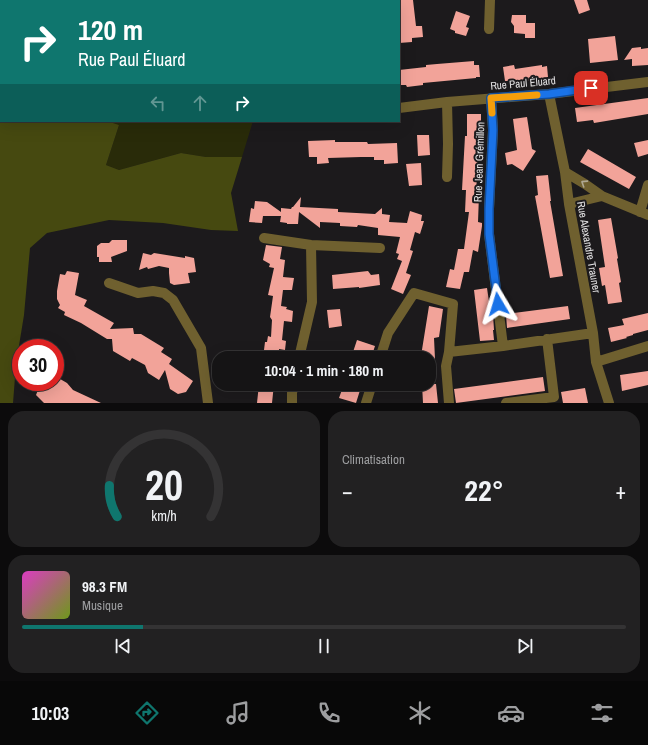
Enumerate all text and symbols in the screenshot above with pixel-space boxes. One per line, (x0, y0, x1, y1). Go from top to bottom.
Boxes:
text: 120 m (78, 11, 143, 49)
icon: right (12, 16, 64, 68)
text: Rue Paul Éluard (78, 47, 185, 72)
pin (574, 71, 608, 105)
street label: Rue Paul Éluard (490, 73, 556, 93)
icon: arrive (580, 77, 602, 99)
icon: left (147, 92, 169, 114)
icon: ahead (189, 92, 211, 114)
icon: right (231, 92, 253, 114)
street label: Rue Jean Grémillon (471, 122, 487, 202)
one-way arrow (581, 181, 588, 188)
street label: Rue Alexandre Trauner (574, 200, 604, 294)
position arrow (477, 283, 519, 325)
speed limit sign: 30 (12, 339, 64, 391)
text: 10:04 · 1 min · 180 m (265, 360, 383, 381)
text: Climatisation (342, 451, 405, 468)
text: 20 (145, 457, 183, 513)
text: 22° (464, 470, 504, 510)
text: − (342, 476, 353, 506)
text: + (615, 476, 626, 506)
text: km/h (151, 506, 177, 525)
text: 98.3 FM (82, 576, 127, 597)
text: Musique (82, 597, 123, 614)
icon: previous (112, 635, 134, 657)
icon: pause (313, 635, 335, 657)
icon: next (514, 635, 536, 657)
icon: directions (133, 699, 161, 727)
icon: music (224, 699, 252, 727)
icon: phone (315, 699, 343, 727)
icon: climate (406, 699, 434, 727)
icon: car (497, 699, 525, 727)
icon: filters (588, 699, 616, 727)
text: 10:03 (32, 701, 69, 726)

